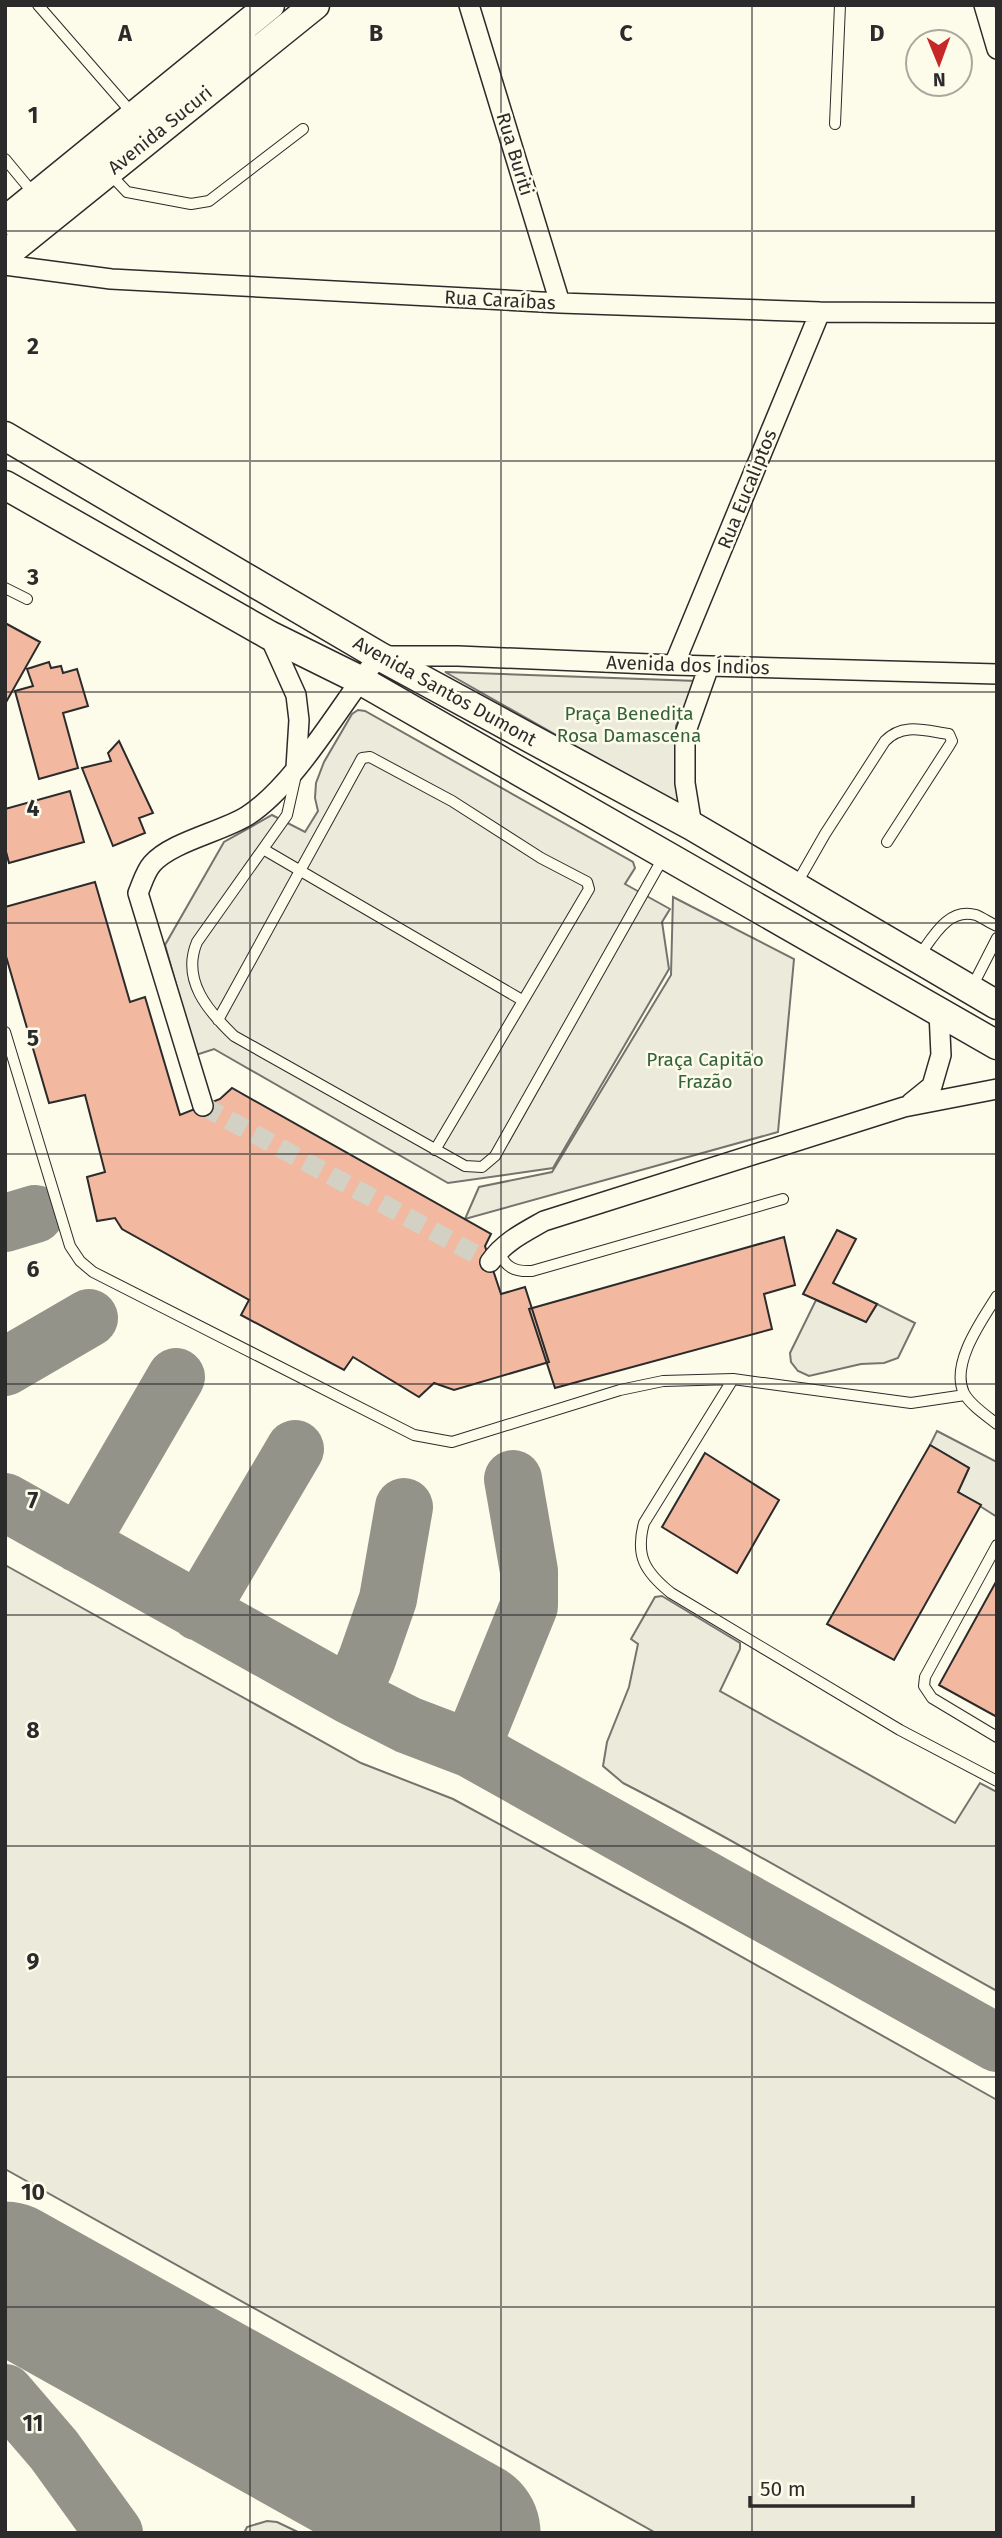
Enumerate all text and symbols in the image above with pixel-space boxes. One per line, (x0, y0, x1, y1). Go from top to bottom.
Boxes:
text: A (117, 19, 132, 47)
text: B (369, 19, 383, 47)
text: C (619, 19, 633, 47)
text: D (870, 19, 885, 47)
north arrow (904, 28, 974, 98)
text: N (933, 68, 946, 91)
street label: Avenida Sucuri (103, 81, 217, 179)
text: 1 (28, 101, 38, 129)
street label: Rua Buriti (492, 110, 538, 198)
street label: Rua Caraíbas (444, 286, 556, 314)
text: 2 (27, 332, 39, 360)
street label: Rua Eucaliptos (713, 426, 781, 552)
text: 3 (26, 563, 39, 591)
street label: Avenida Santos Dumont (349, 631, 541, 751)
street label: Avenida dos Índios (606, 651, 770, 679)
park label: Praça Benedita Rosa Damascena (557, 702, 701, 747)
text: 4 (27, 794, 40, 822)
text: 5 (27, 1024, 39, 1052)
park label: Praça Capitão Frazão (646, 1048, 764, 1093)
text: 6 (27, 1255, 40, 1283)
text: 7 (28, 1486, 39, 1514)
text: 8 (26, 1716, 40, 1744)
text: 9 (27, 1947, 40, 1975)
text: 10 (21, 2178, 45, 2206)
text: 11 (23, 2409, 43, 2437)
scale bar (750, 2464, 913, 2508)
text: 50 m (760, 2476, 806, 2502)

